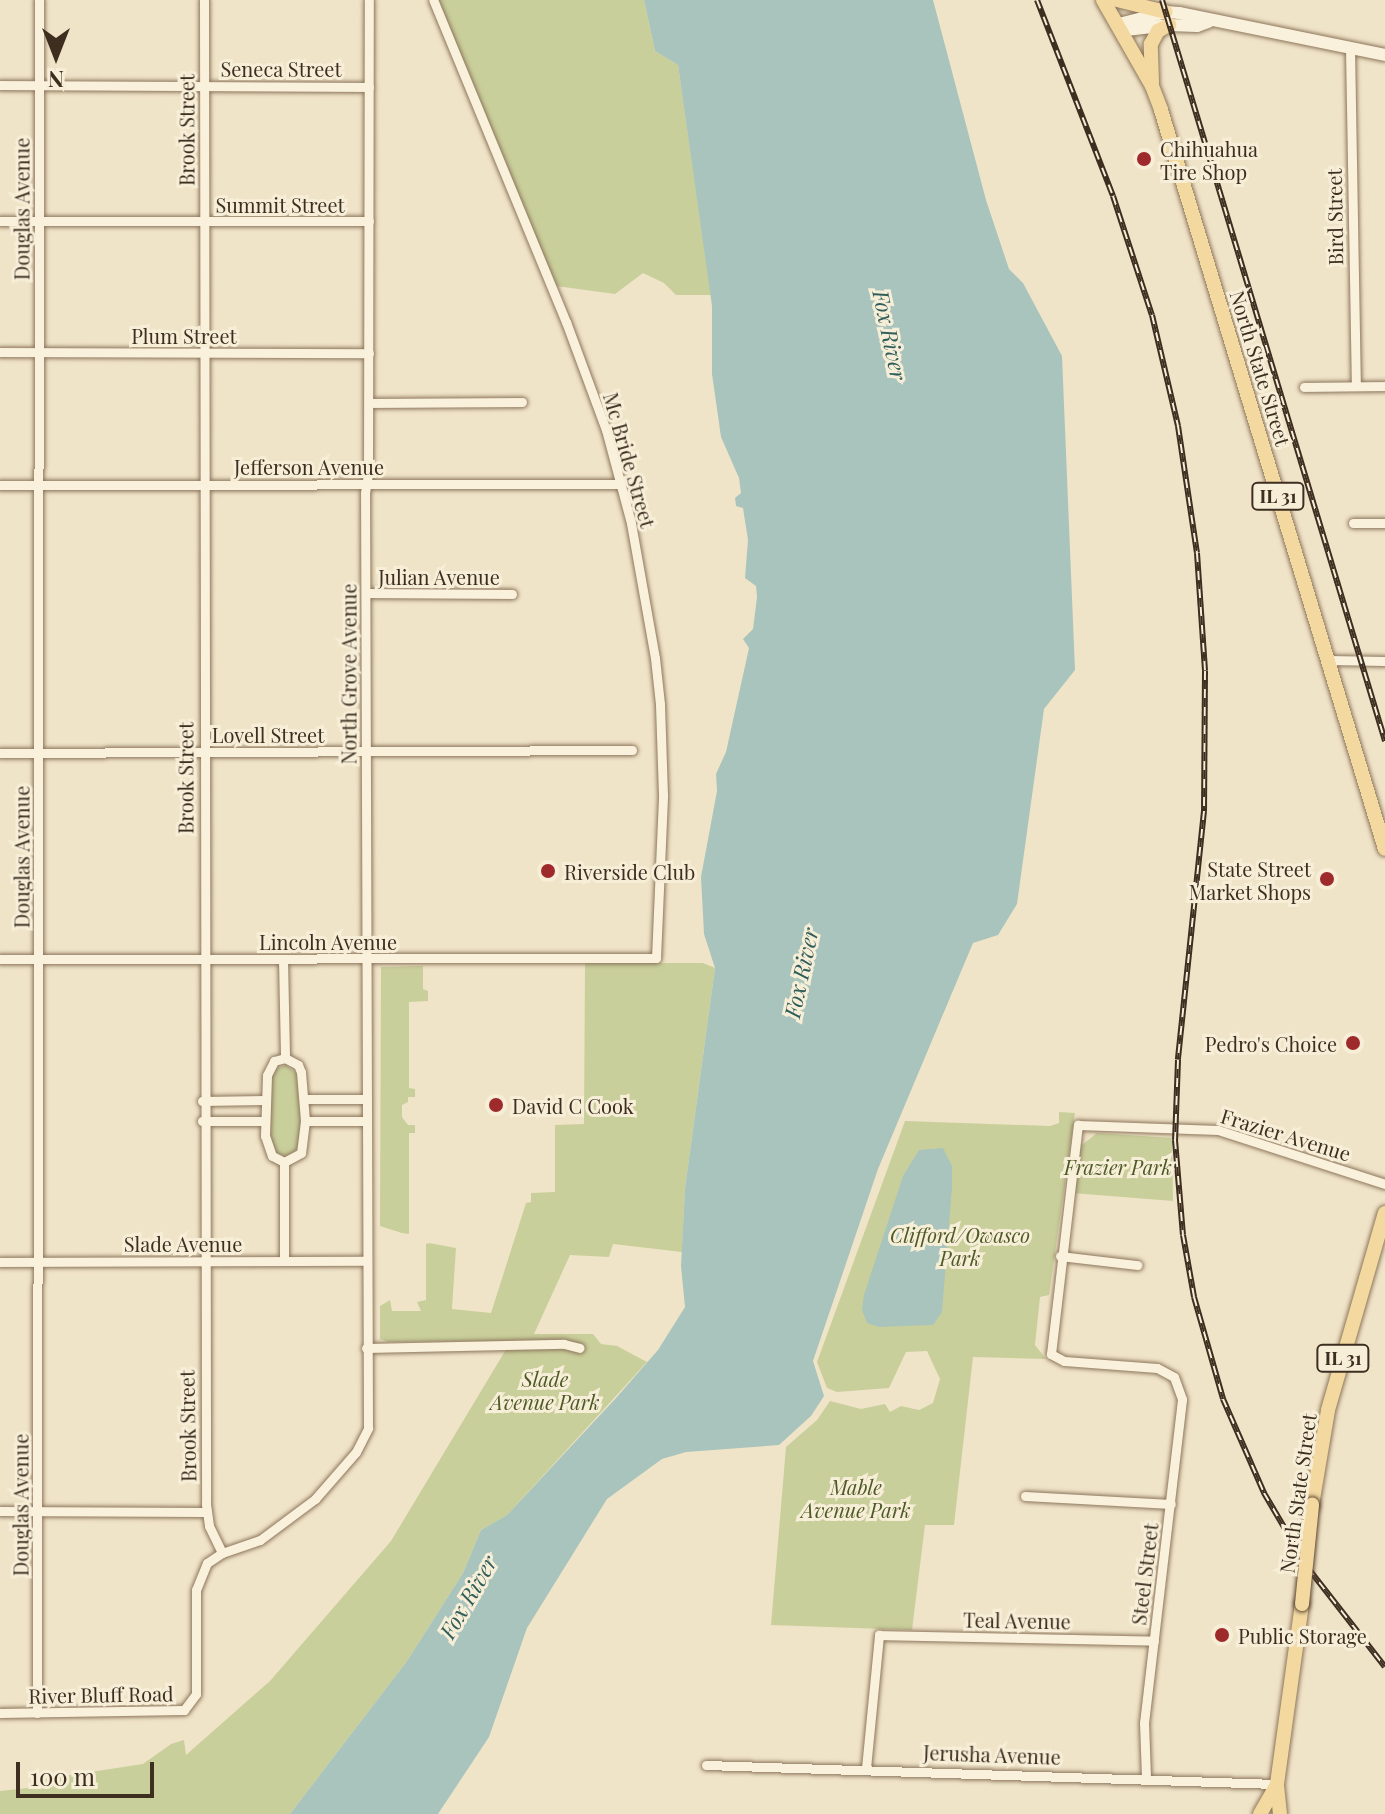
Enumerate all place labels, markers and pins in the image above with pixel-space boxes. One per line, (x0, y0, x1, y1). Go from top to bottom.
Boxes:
place label: Chihuahua Tire Shop (1160, 136, 1258, 183)
marker: Chihuahua Tire Shop (1135, 150, 1153, 168)
place label: State Street Market Shops (1189, 856, 1311, 903)
place label: Riverside Club (564, 859, 695, 883)
marker: Riverside Club (539, 862, 557, 880)
marker: State Street Market Shops (1318, 870, 1336, 888)
place label: Pedro's Choice (1205, 1031, 1337, 1055)
marker: Pedro's Choice (1344, 1034, 1362, 1052)
place label: David C Cook (512, 1093, 634, 1117)
marker: David C Cook (487, 1096, 505, 1114)
place label: Public Storage (1238, 1623, 1367, 1647)
marker: Public Storage (1213, 1626, 1231, 1644)

